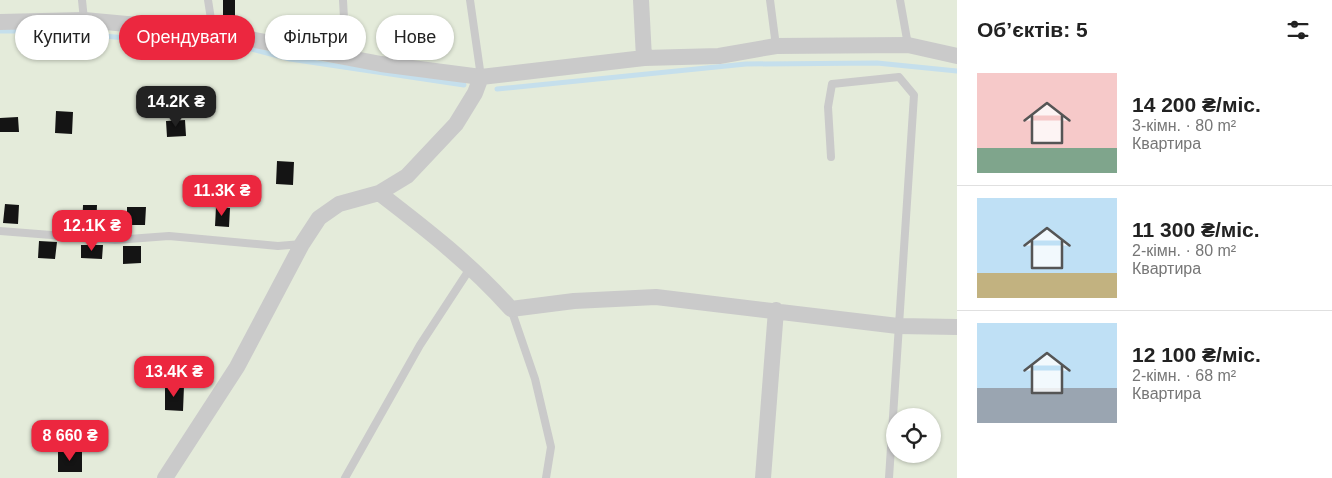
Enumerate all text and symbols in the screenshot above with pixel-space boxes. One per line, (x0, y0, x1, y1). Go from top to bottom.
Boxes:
chip: Купити (15, 15, 109, 60)
chip: Орендувати (119, 15, 255, 60)
chip: Фільтри (265, 15, 366, 60)
chip: Нове (376, 15, 454, 60)
icon: filters (1284, 16, 1312, 44)
text: Об’єктів: 5 (977, 18, 1088, 41)
pin: 14.2K ₴ (130, 86, 222, 128)
text: 14.2K ₴ (147, 93, 205, 110)
icon: home (1017, 93, 1077, 153)
text: 14 200 ₴/міс. (1132, 93, 1261, 116)
text: 3-кімн. · 80 m² (1132, 117, 1236, 134)
text: Квартира (1132, 135, 1201, 152)
pin: 11.3K ₴ (176, 174, 268, 217)
text: 11.3K ₴ (194, 182, 250, 199)
pin: 12.1K ₴ (46, 210, 138, 252)
text: 12.1K ₴ (63, 217, 121, 234)
icon: home (1017, 218, 1077, 278)
text: 11 300 ₴/міс. (1132, 218, 1260, 241)
text: 2-кімн. · 80 m² (1132, 242, 1236, 259)
text: Квартира (1132, 260, 1201, 277)
icon: home (1017, 343, 1077, 403)
text: 12 100 ₴/міс. (1132, 343, 1261, 366)
pin: 13.4K ₴ (128, 356, 220, 398)
text: 13.4K ₴ (145, 363, 203, 380)
text: 2-кімн. · 68 m² (1132, 367, 1236, 384)
text: Квартира (1132, 385, 1201, 402)
map controls (886, 408, 941, 463)
button: locate (886, 408, 941, 463)
pin: 8 660 ₴ (24, 420, 116, 462)
text: 8 660 ₴ (42, 427, 98, 444)

